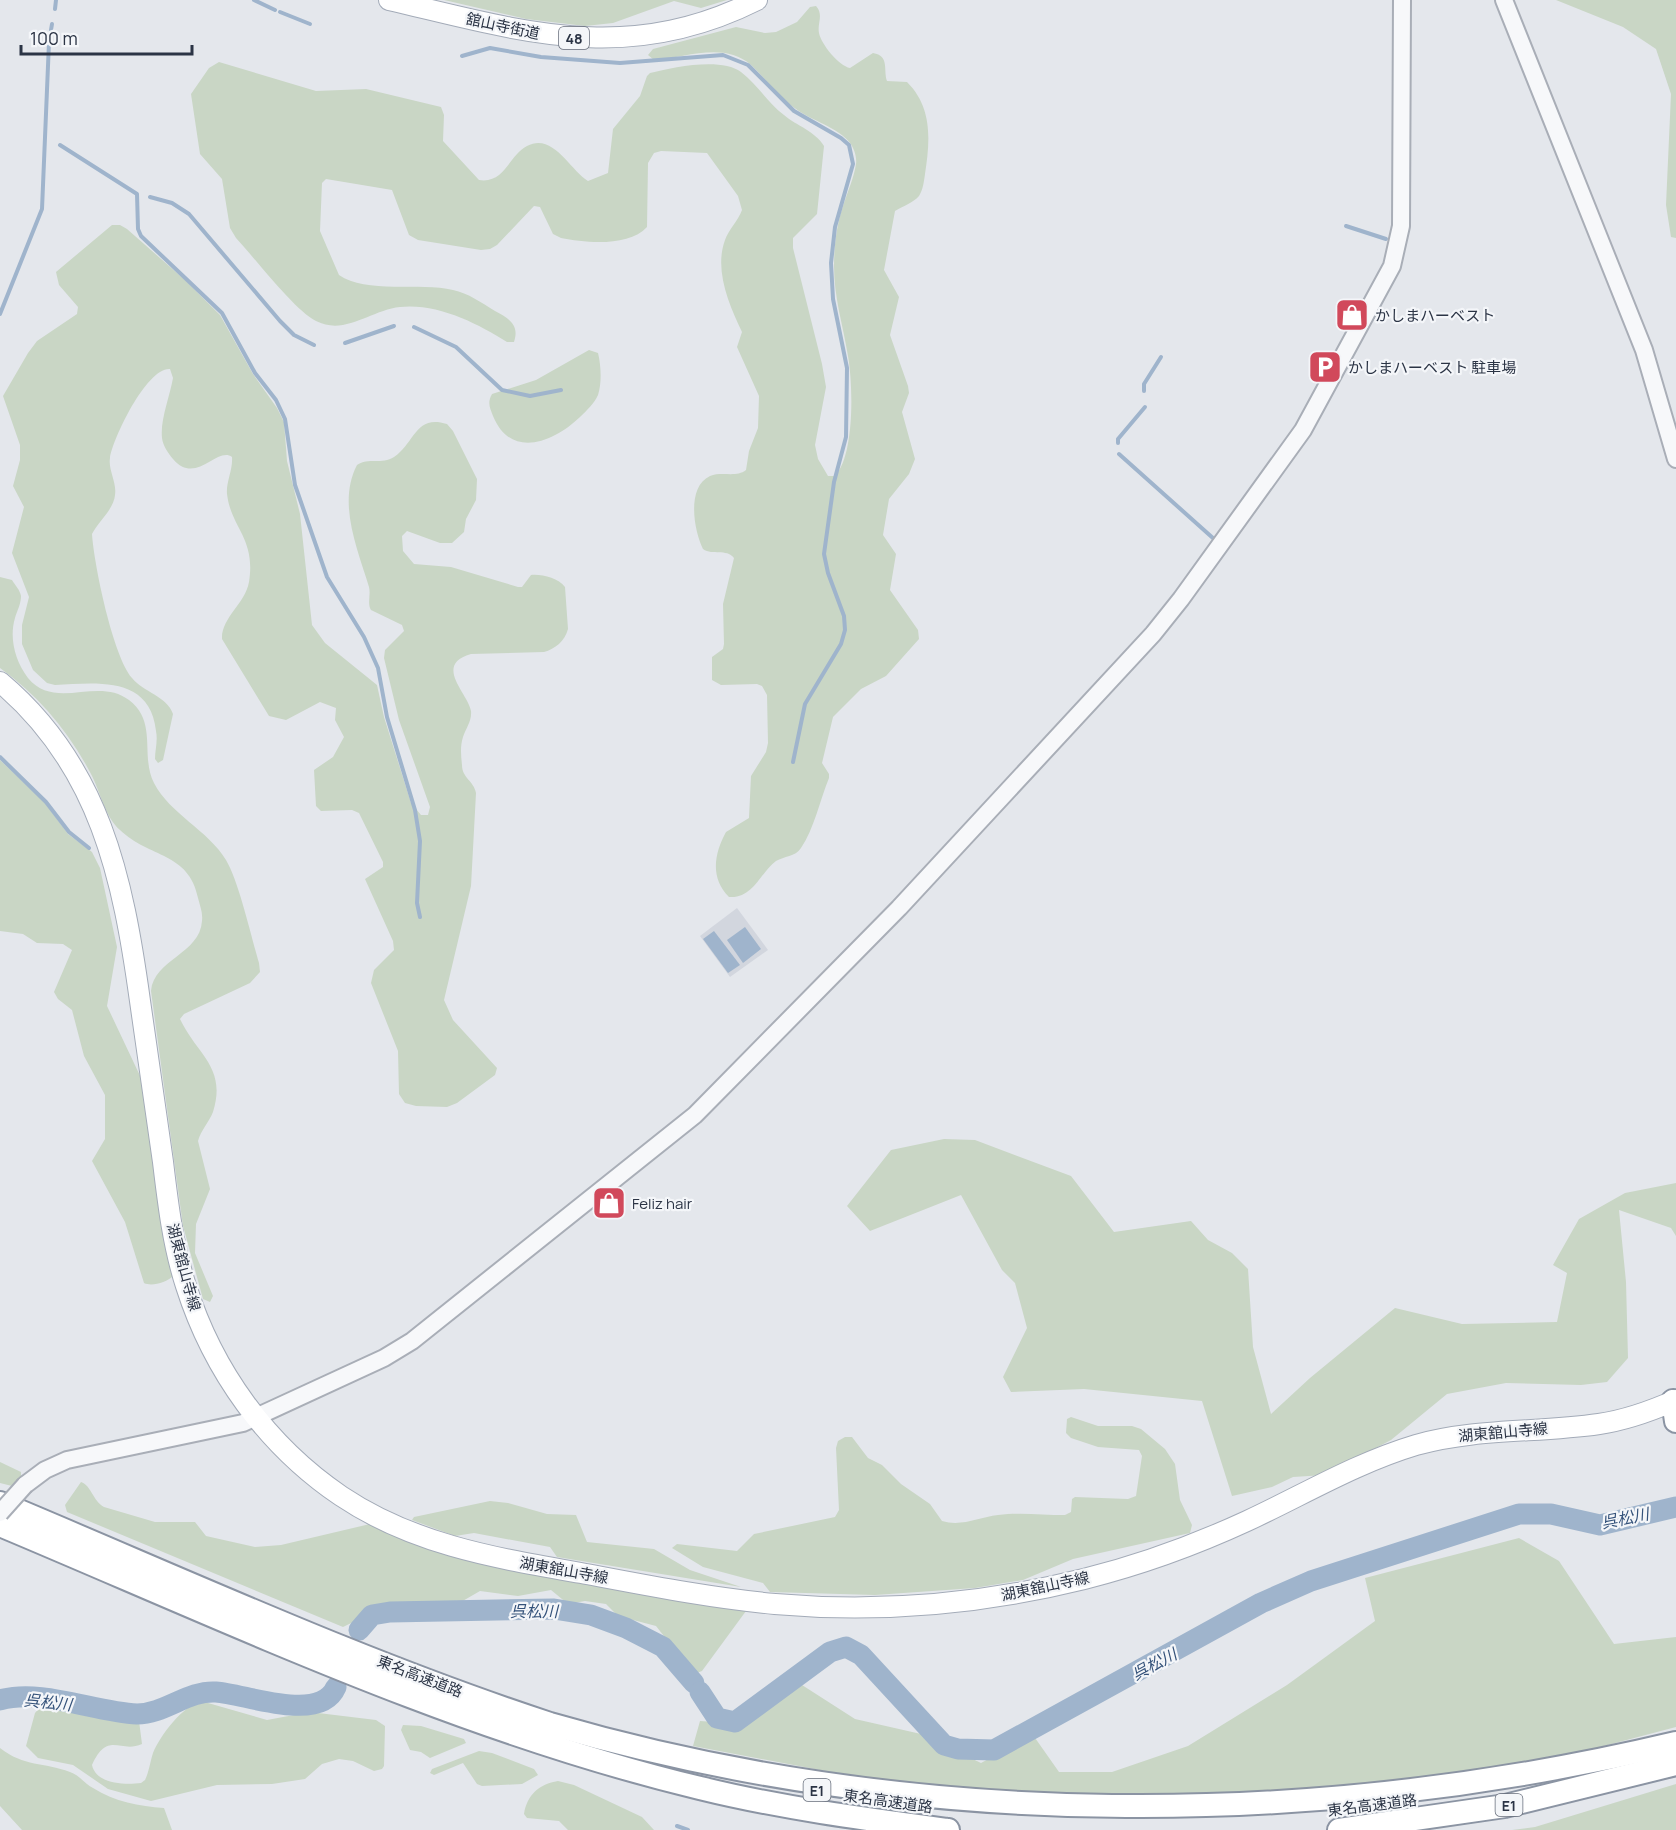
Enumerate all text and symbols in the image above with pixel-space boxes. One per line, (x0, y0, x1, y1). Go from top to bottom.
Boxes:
street label: 舘山寺街道 (464, 8, 542, 44)
scale bar (21, 18, 192, 56)
text: 100 m (30, 26, 78, 50)
road number: 48 (559, 27, 589, 49)
shop icon: かしまハーベスト (1334, 297, 1370, 333)
place label: かしまハーベスト (1375, 305, 1495, 326)
parking icon: かしまハーベスト 駐車場 (1307, 349, 1343, 385)
place label: かしまハーベスト 駐車場 (1348, 357, 1516, 378)
shop icon: Feliz hair (591, 1185, 627, 1221)
place label: Feliz hair (632, 1193, 693, 1214)
street label: 湖東舘山寺線 (162, 1221, 206, 1313)
street label: 湖東舘山寺線 (1457, 1418, 1549, 1446)
water label: 呉松川 (1599, 1502, 1653, 1533)
street label: 湖東舘山寺線 (518, 1552, 610, 1588)
street label: 湖東舘山寺線 (999, 1566, 1091, 1606)
water label: 呉松川 (510, 1600, 560, 1622)
water label: 呉松川 (1128, 1642, 1182, 1685)
street label: 東名高速道路 (374, 1650, 466, 1702)
water label: 呉松川 (23, 1689, 75, 1716)
road number: E1 (804, 1779, 830, 1801)
street label: 東名高速道路 (842, 1784, 934, 1818)
street label: 東名高速道路 (1326, 1789, 1418, 1821)
road number: E1 (1496, 1794, 1522, 1816)

